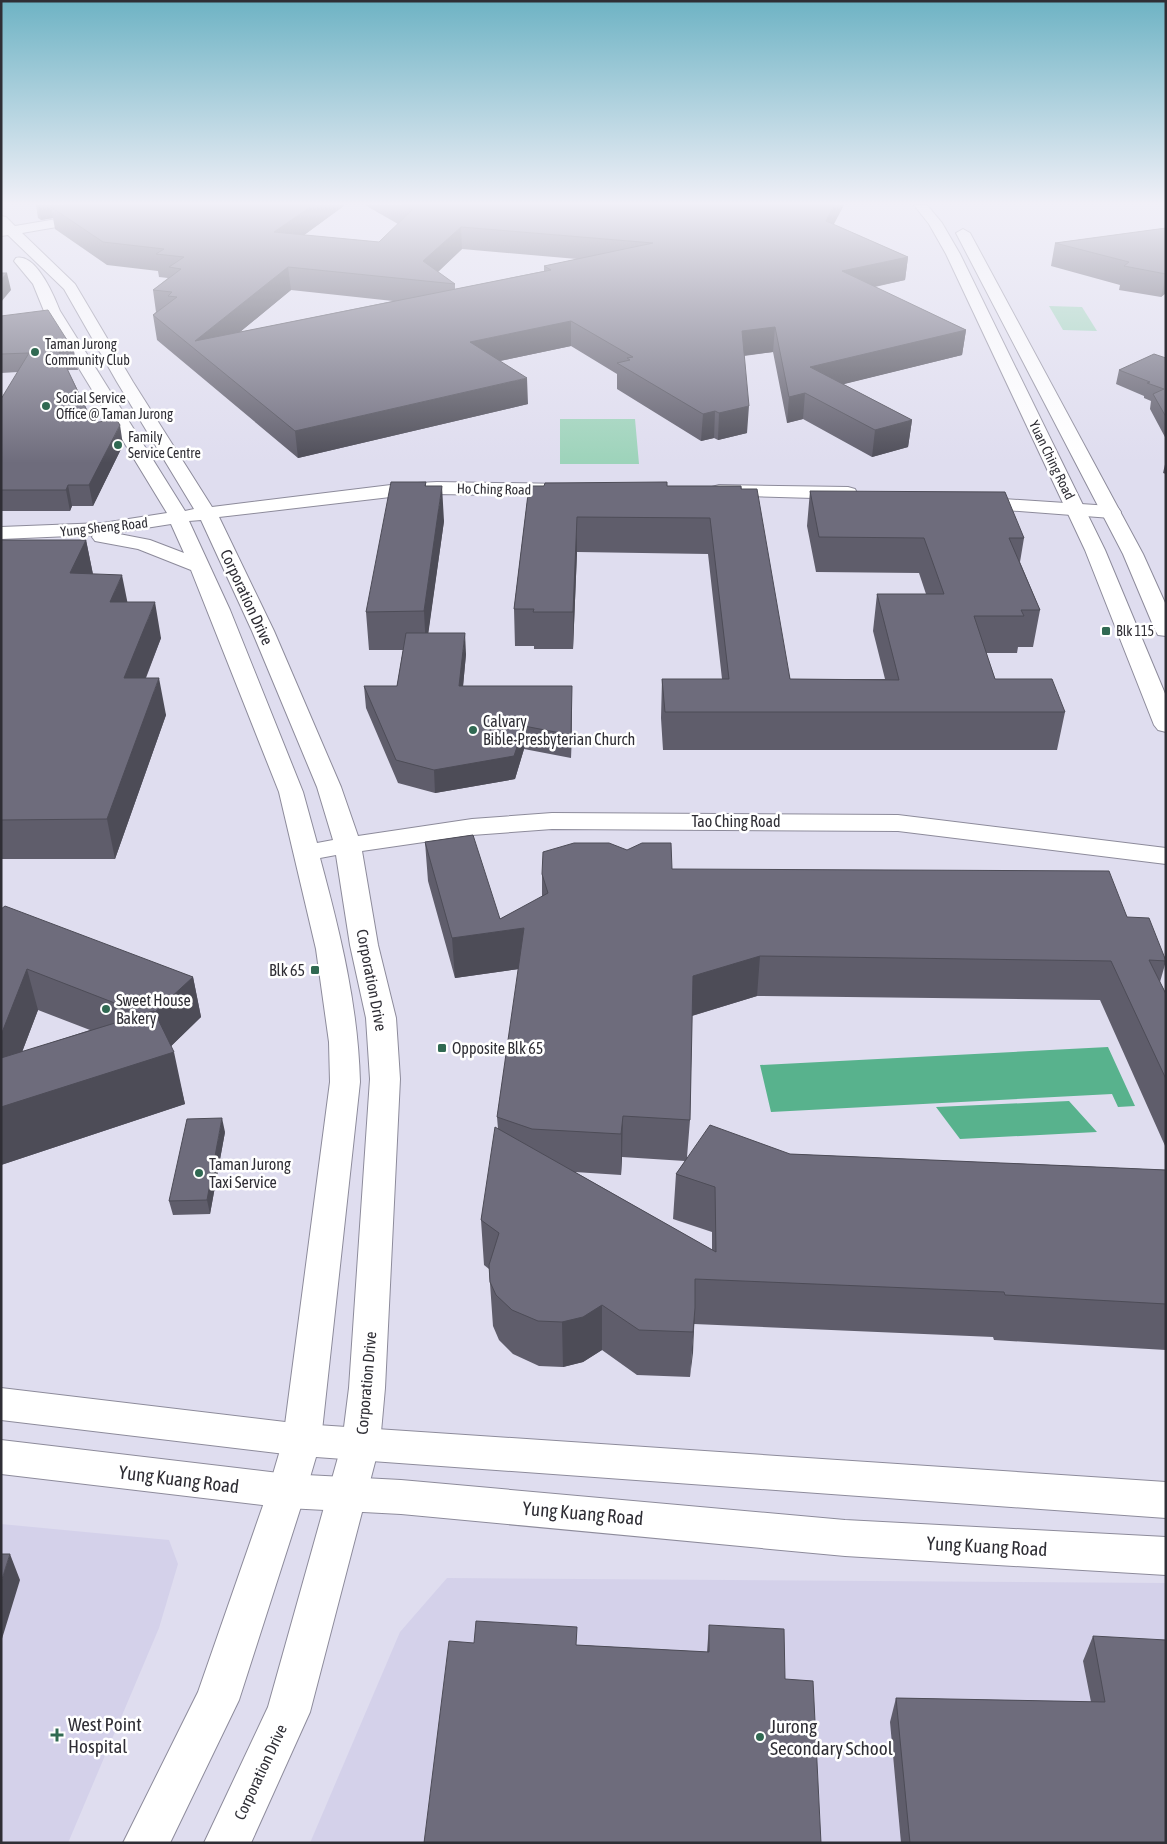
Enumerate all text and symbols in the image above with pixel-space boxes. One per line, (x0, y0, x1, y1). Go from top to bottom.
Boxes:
place label: Taman Jurong Community Club (45, 336, 130, 368)
marker: Taman Jurong Community Club (29, 346, 41, 358)
place label: Social Service Office @ Taman Jurong (56, 390, 173, 422)
marker: Social Service Office @ Taman Jurong (40, 400, 52, 412)
street label: Yuan Ching Road (1026, 418, 1078, 502)
place label: Family Service Centre (128, 429, 201, 461)
marker: Family Service Centre (112, 439, 124, 451)
street label: Ho Ching Road (457, 480, 531, 498)
street label: Yung Sheng Road (59, 514, 149, 540)
street label: Corporation Drive (216, 546, 277, 648)
place label: Blk 115 (1116, 623, 1154, 639)
marker: Blk 115 (1100, 625, 1112, 637)
place label: Calvary Bible-Presbyterian Church (483, 712, 635, 749)
marker: Calvary Bible-Presbyterian Church (467, 724, 479, 736)
street label: Tao Ching Road (691, 812, 781, 831)
street label: Corporation Drive (352, 928, 391, 1033)
place label: Blk 65 (269, 961, 305, 979)
marker: Blk 65 (309, 964, 321, 976)
place label: Sweet House Bakery (116, 991, 191, 1028)
marker: Sweet House Bakery (100, 1003, 112, 1015)
place label: Opposite Blk 65 (452, 1039, 543, 1058)
marker: Opposite Blk 65 (436, 1042, 448, 1054)
place label: Taman Jurong Taxi Service (209, 1155, 291, 1191)
marker: Taman Jurong Taxi Service (193, 1167, 205, 1179)
street label: Corporation Drive (353, 1331, 380, 1435)
street label: Yung Kuang Road (118, 1461, 240, 1497)
street label: Yung Kuang Road (522, 1497, 644, 1529)
street label: Yung Kuang Road (926, 1532, 1048, 1560)
place label: West Point Hospital (68, 1713, 142, 1757)
place label: Jurong Secondary School (770, 1715, 893, 1759)
street label: Corporation Drive (230, 1721, 291, 1823)
marker: West Point Hospital (50, 1728, 64, 1742)
marker: Jurong Secondary School (754, 1731, 766, 1743)

